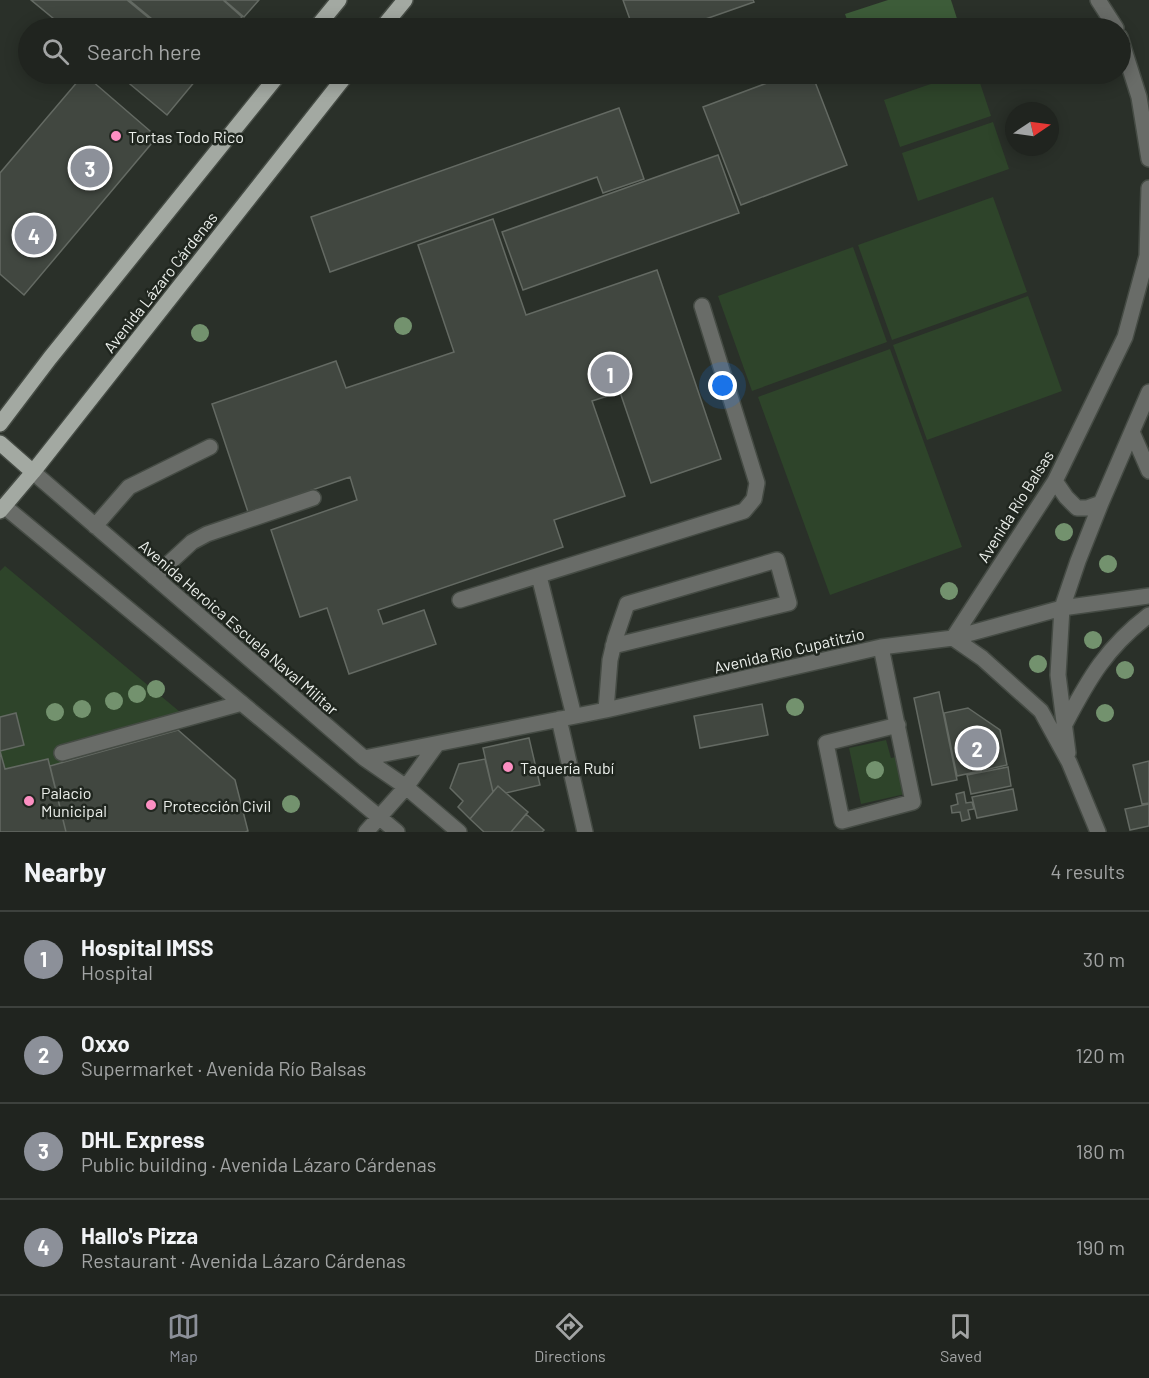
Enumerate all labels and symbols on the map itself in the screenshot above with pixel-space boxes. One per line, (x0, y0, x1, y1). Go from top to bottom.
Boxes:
north arrow (1005, 102, 1059, 156)
place label: Tortas Todo Rico (128, 127, 244, 146)
marker: Tortas Todo Rico (109, 129, 123, 143)
pin: 3 (70, 146, 110, 190)
street label: Avenida Lázaro Cárdenas (99, 208, 221, 356)
pin: 4 (15, 212, 54, 258)
pin: 1 (590, 352, 630, 397)
your location (708, 371, 737, 400)
street label: Avenida Río Balsas (973, 447, 1057, 565)
street label: Avenida Heroica Escuela Naval Militar (136, 535, 343, 719)
street label: Avenida Río Cupatitzio (712, 623, 866, 677)
pin: 2 (958, 726, 996, 771)
place label: Taquería Rubí (520, 758, 615, 777)
marker: Taquería Rubí (501, 760, 515, 774)
place label: Palacio Municipal (41, 783, 107, 820)
marker: Palacio Municipal (22, 794, 36, 808)
place label: Protección Civil (163, 796, 271, 815)
marker: Protección Civil (144, 798, 158, 812)

